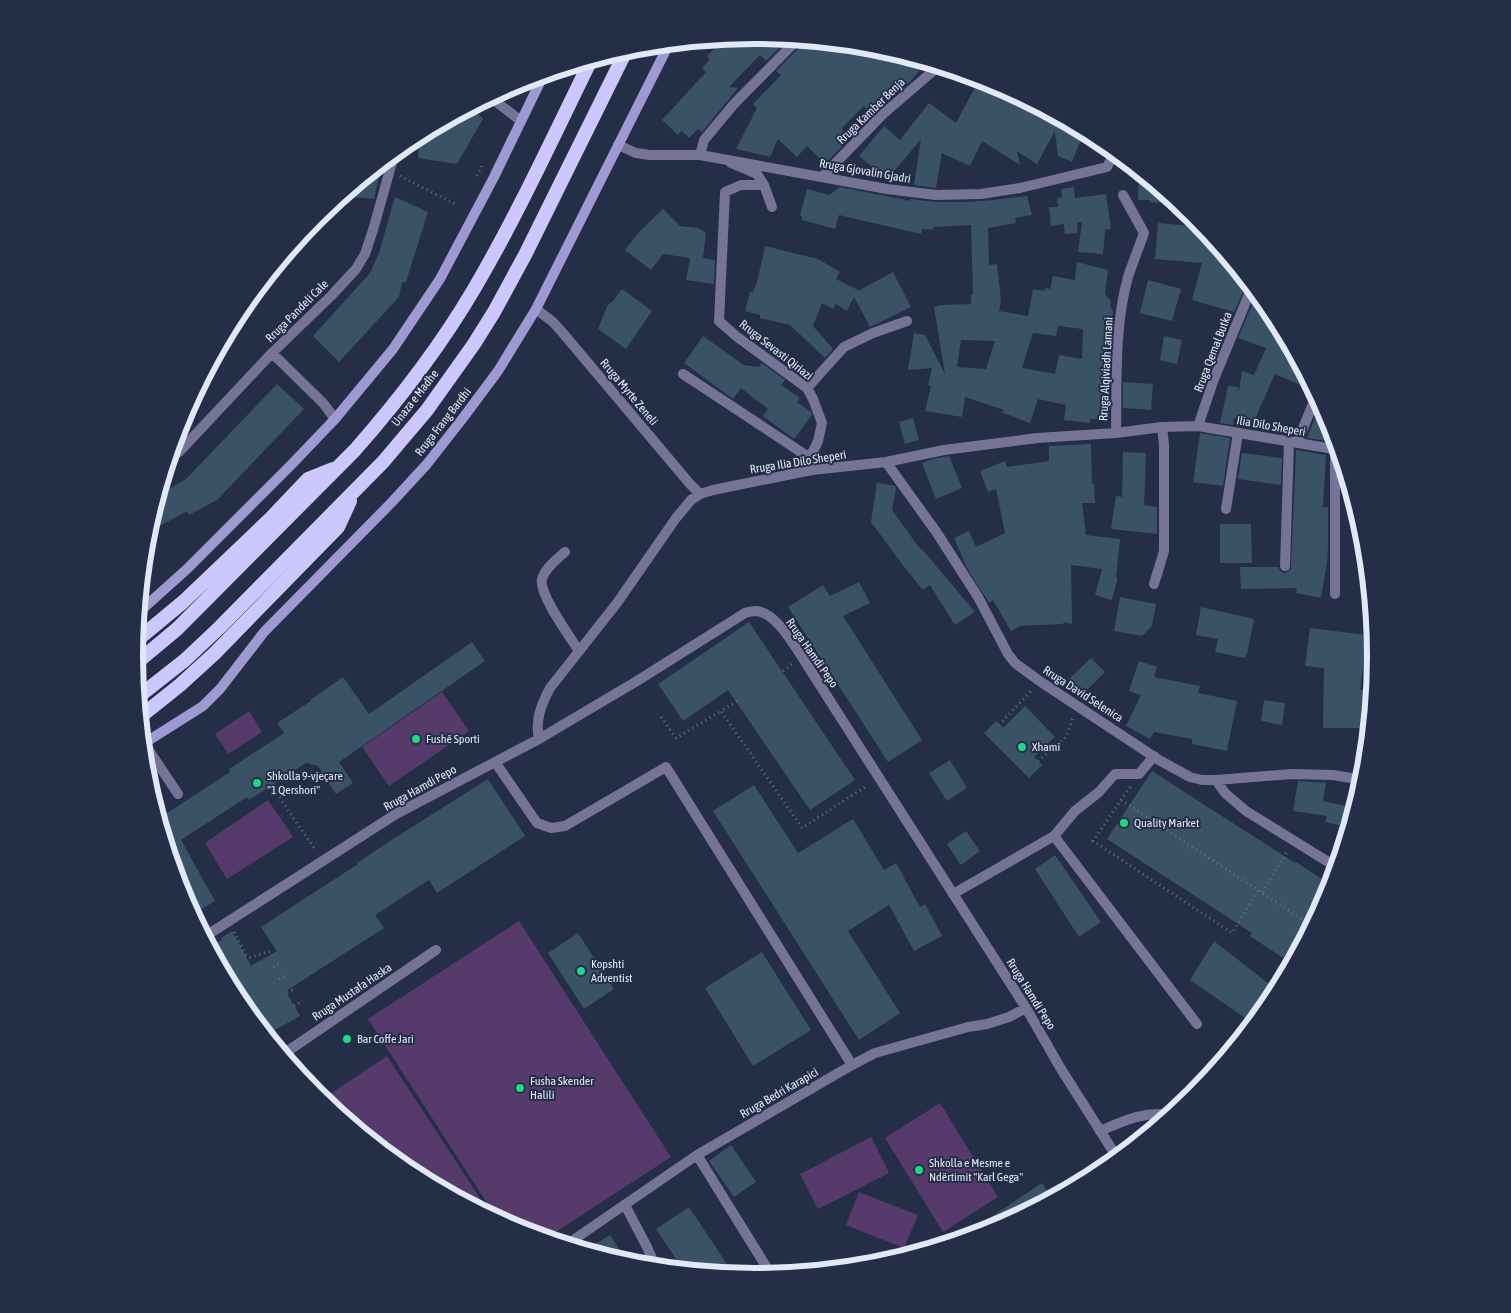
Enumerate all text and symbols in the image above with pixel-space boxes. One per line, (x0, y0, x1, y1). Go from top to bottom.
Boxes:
street label: Rruga Kamber Benja (834, 75, 908, 147)
street label: Rruga Gjovalin Gjadri (818, 156, 912, 186)
street label: Rruga Pandeli Cale (263, 277, 331, 345)
street label: Rruga Qemal Butka (1191, 310, 1235, 394)
street label: Rruga Sevasti Qiriazi (737, 317, 815, 383)
street label: Rruga Alqiviadh Lamani (1096, 317, 1116, 421)
street label: Rruga Myrte Zeneli (597, 356, 661, 428)
street label: Unaza e Madhe (389, 367, 441, 429)
street label: Rruga Frang Bardhi (412, 385, 474, 459)
street label: Ilia Dilo Sheperi (1235, 413, 1307, 439)
street label: Rruga Ilia Dilo Sheperi (749, 447, 847, 477)
street label: Rruga Hamdi Pepo (783, 616, 841, 691)
street label: Rruga David Selenica (1040, 663, 1126, 725)
place label: Fushë Sporti (426, 732, 480, 746)
marker: Fushë Sporti (410, 733, 422, 745)
place label: Xhami (1032, 740, 1060, 754)
marker: Xhami (1016, 741, 1028, 753)
street label: Rruga Hamdi Pepo (381, 762, 459, 814)
place label: Shkolla 9-vjeçare "1 Qershori" (267, 769, 343, 797)
marker: Shkolla 9-vjeçare "1 Qershori" (251, 777, 263, 789)
place label: Quality Market (1134, 816, 1200, 830)
marker: Quality Market (1118, 817, 1130, 829)
street label: Rruga Hamdi Pepo (1004, 956, 1059, 1032)
place label: Kopshti Adventist (591, 957, 633, 985)
street label: Rruga Mustafa Haska (310, 960, 394, 1024)
marker: Kopshti Adventist (575, 965, 587, 977)
place label: Bar Coffe Jari (357, 1032, 414, 1046)
marker: Bar Coffe Jari (341, 1033, 353, 1045)
street label: Rruga Bedri Karapici (737, 1065, 821, 1121)
place label: Fusha Skender Halili (530, 1074, 594, 1102)
marker: Fusha Skender Halili (514, 1082, 526, 1094)
place label: Shkolla e Mesme e Ndërtimit "Karl Gega" (929, 1156, 1023, 1184)
marker: Shkolla e Mesme e Ndërtimit "Karl Gega" (913, 1164, 925, 1176)

